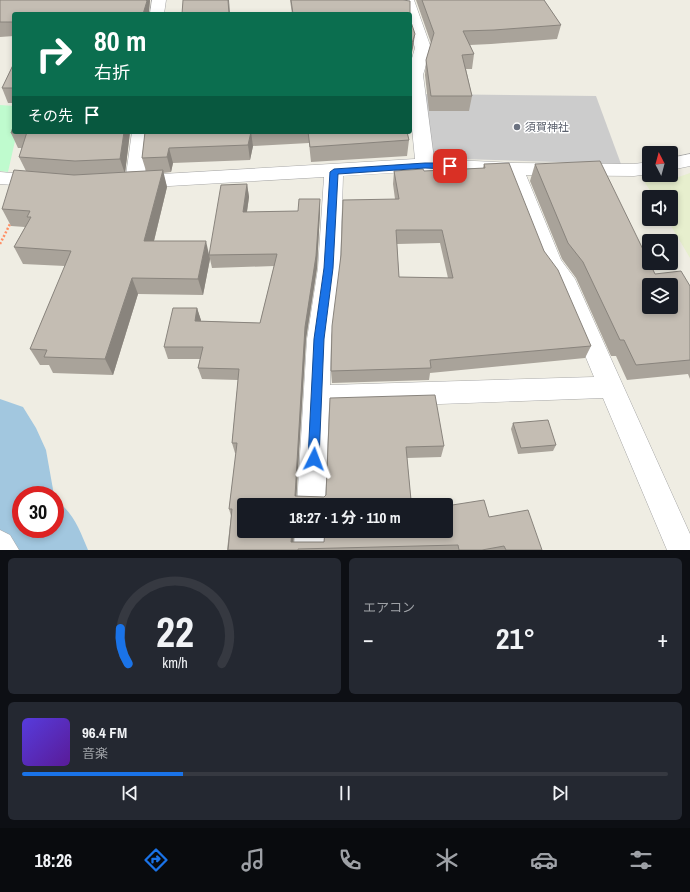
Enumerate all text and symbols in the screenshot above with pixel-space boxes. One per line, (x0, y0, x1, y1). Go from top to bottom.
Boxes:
text: 80 m (94, 22, 146, 60)
icon: right (28, 28, 80, 80)
text: 右折 (94, 60, 130, 85)
icon: arrive (81, 104, 103, 126)
text: その先 (28, 105, 73, 126)
place label: 須賀神社 (525, 120, 569, 134)
marker: 須賀神社 (512, 122, 522, 132)
north arrow (642, 146, 678, 182)
map controls (642, 146, 678, 314)
pin (433, 149, 467, 183)
icon: arrive (439, 155, 461, 177)
button: sound (642, 190, 678, 226)
button: search (642, 234, 678, 270)
button: layers (642, 278, 678, 314)
position arrow (293, 438, 335, 480)
speed limit sign: 30 (12, 486, 64, 538)
text: 18:27 · 1 分 · 110 m (289, 507, 401, 528)
text: エアコン (363, 599, 415, 616)
text: 22 (156, 604, 193, 660)
text: 21° (496, 618, 535, 658)
text: − (363, 624, 374, 654)
text: + (657, 624, 668, 654)
text: km/h (162, 653, 187, 672)
text: 96.4 FM (82, 722, 127, 743)
text: 音楽 (82, 745, 108, 762)
icon: previous (119, 782, 141, 804)
icon: pause (334, 782, 356, 804)
icon: next (549, 782, 571, 804)
icon: directions (142, 846, 170, 874)
icon: music (239, 846, 267, 874)
icon: phone (336, 846, 364, 874)
icon: climate (433, 846, 461, 874)
icon: car (530, 846, 558, 874)
icon: filters (627, 846, 655, 874)
text: 18:26 (35, 848, 72, 873)

